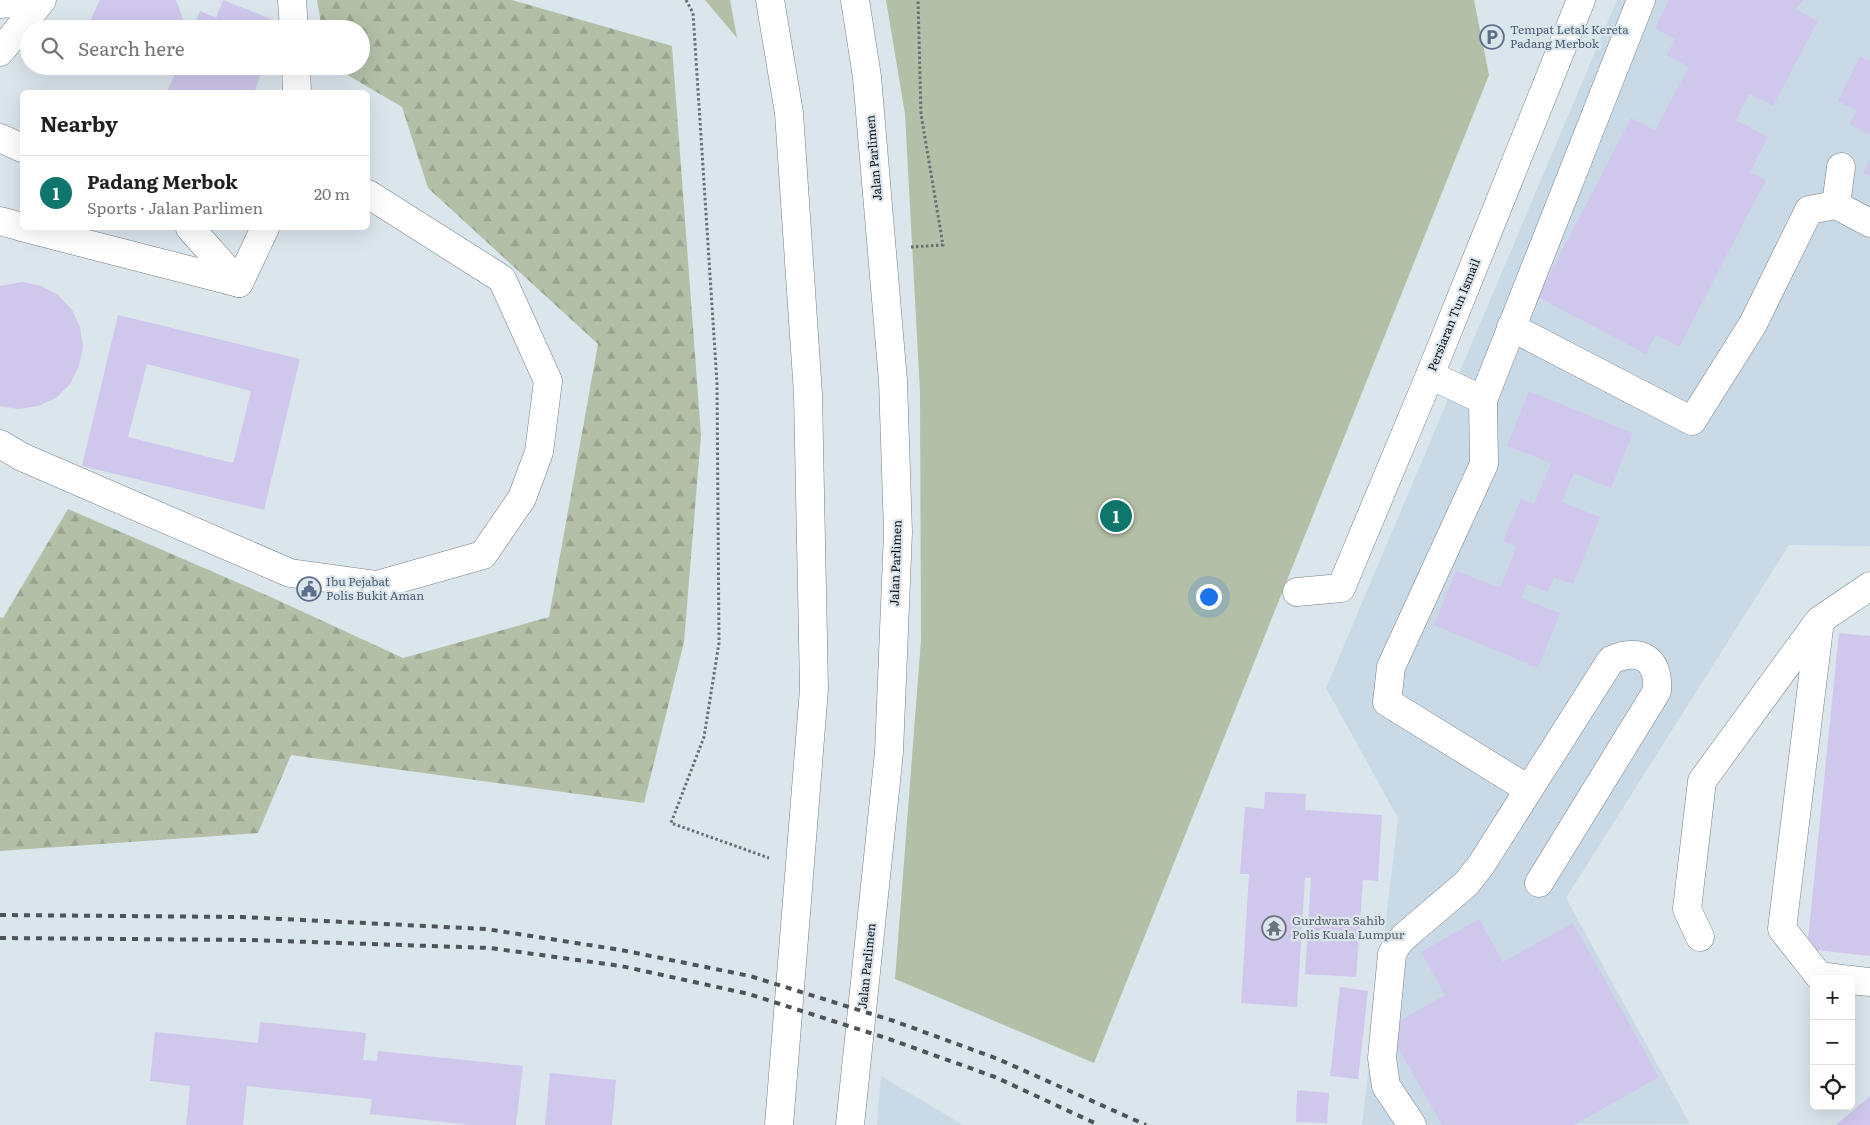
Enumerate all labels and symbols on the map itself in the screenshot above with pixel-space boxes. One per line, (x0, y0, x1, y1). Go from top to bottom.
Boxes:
place label: Tempat Letak Kereta Padang Merbok (1510, 20, 1629, 52)
parking icon: Tempat Letak Kereta Padang Merbok (1479, 24, 1505, 50)
street label: Jalan Parlimen (860, 114, 886, 202)
street label: Persiaran Tun Ismail (1422, 256, 1484, 374)
pin: 1 (1100, 497, 1132, 535)
street label: Jalan Parlimen (885, 520, 905, 606)
place label: Ibu Pejabat Polis Bukit Aman (326, 572, 424, 604)
public building icon: Ibu Pejabat Polis Bukit Aman (296, 576, 322, 602)
your location (1196, 584, 1222, 610)
place label: Gurdwara Sahib Polis Kuala Lumpur (1292, 911, 1405, 943)
temple icon: Gurdwara Sahib Polis Kuala Lumpur (1261, 915, 1287, 941)
street label: Jalan Parlimen (853, 922, 879, 1010)

